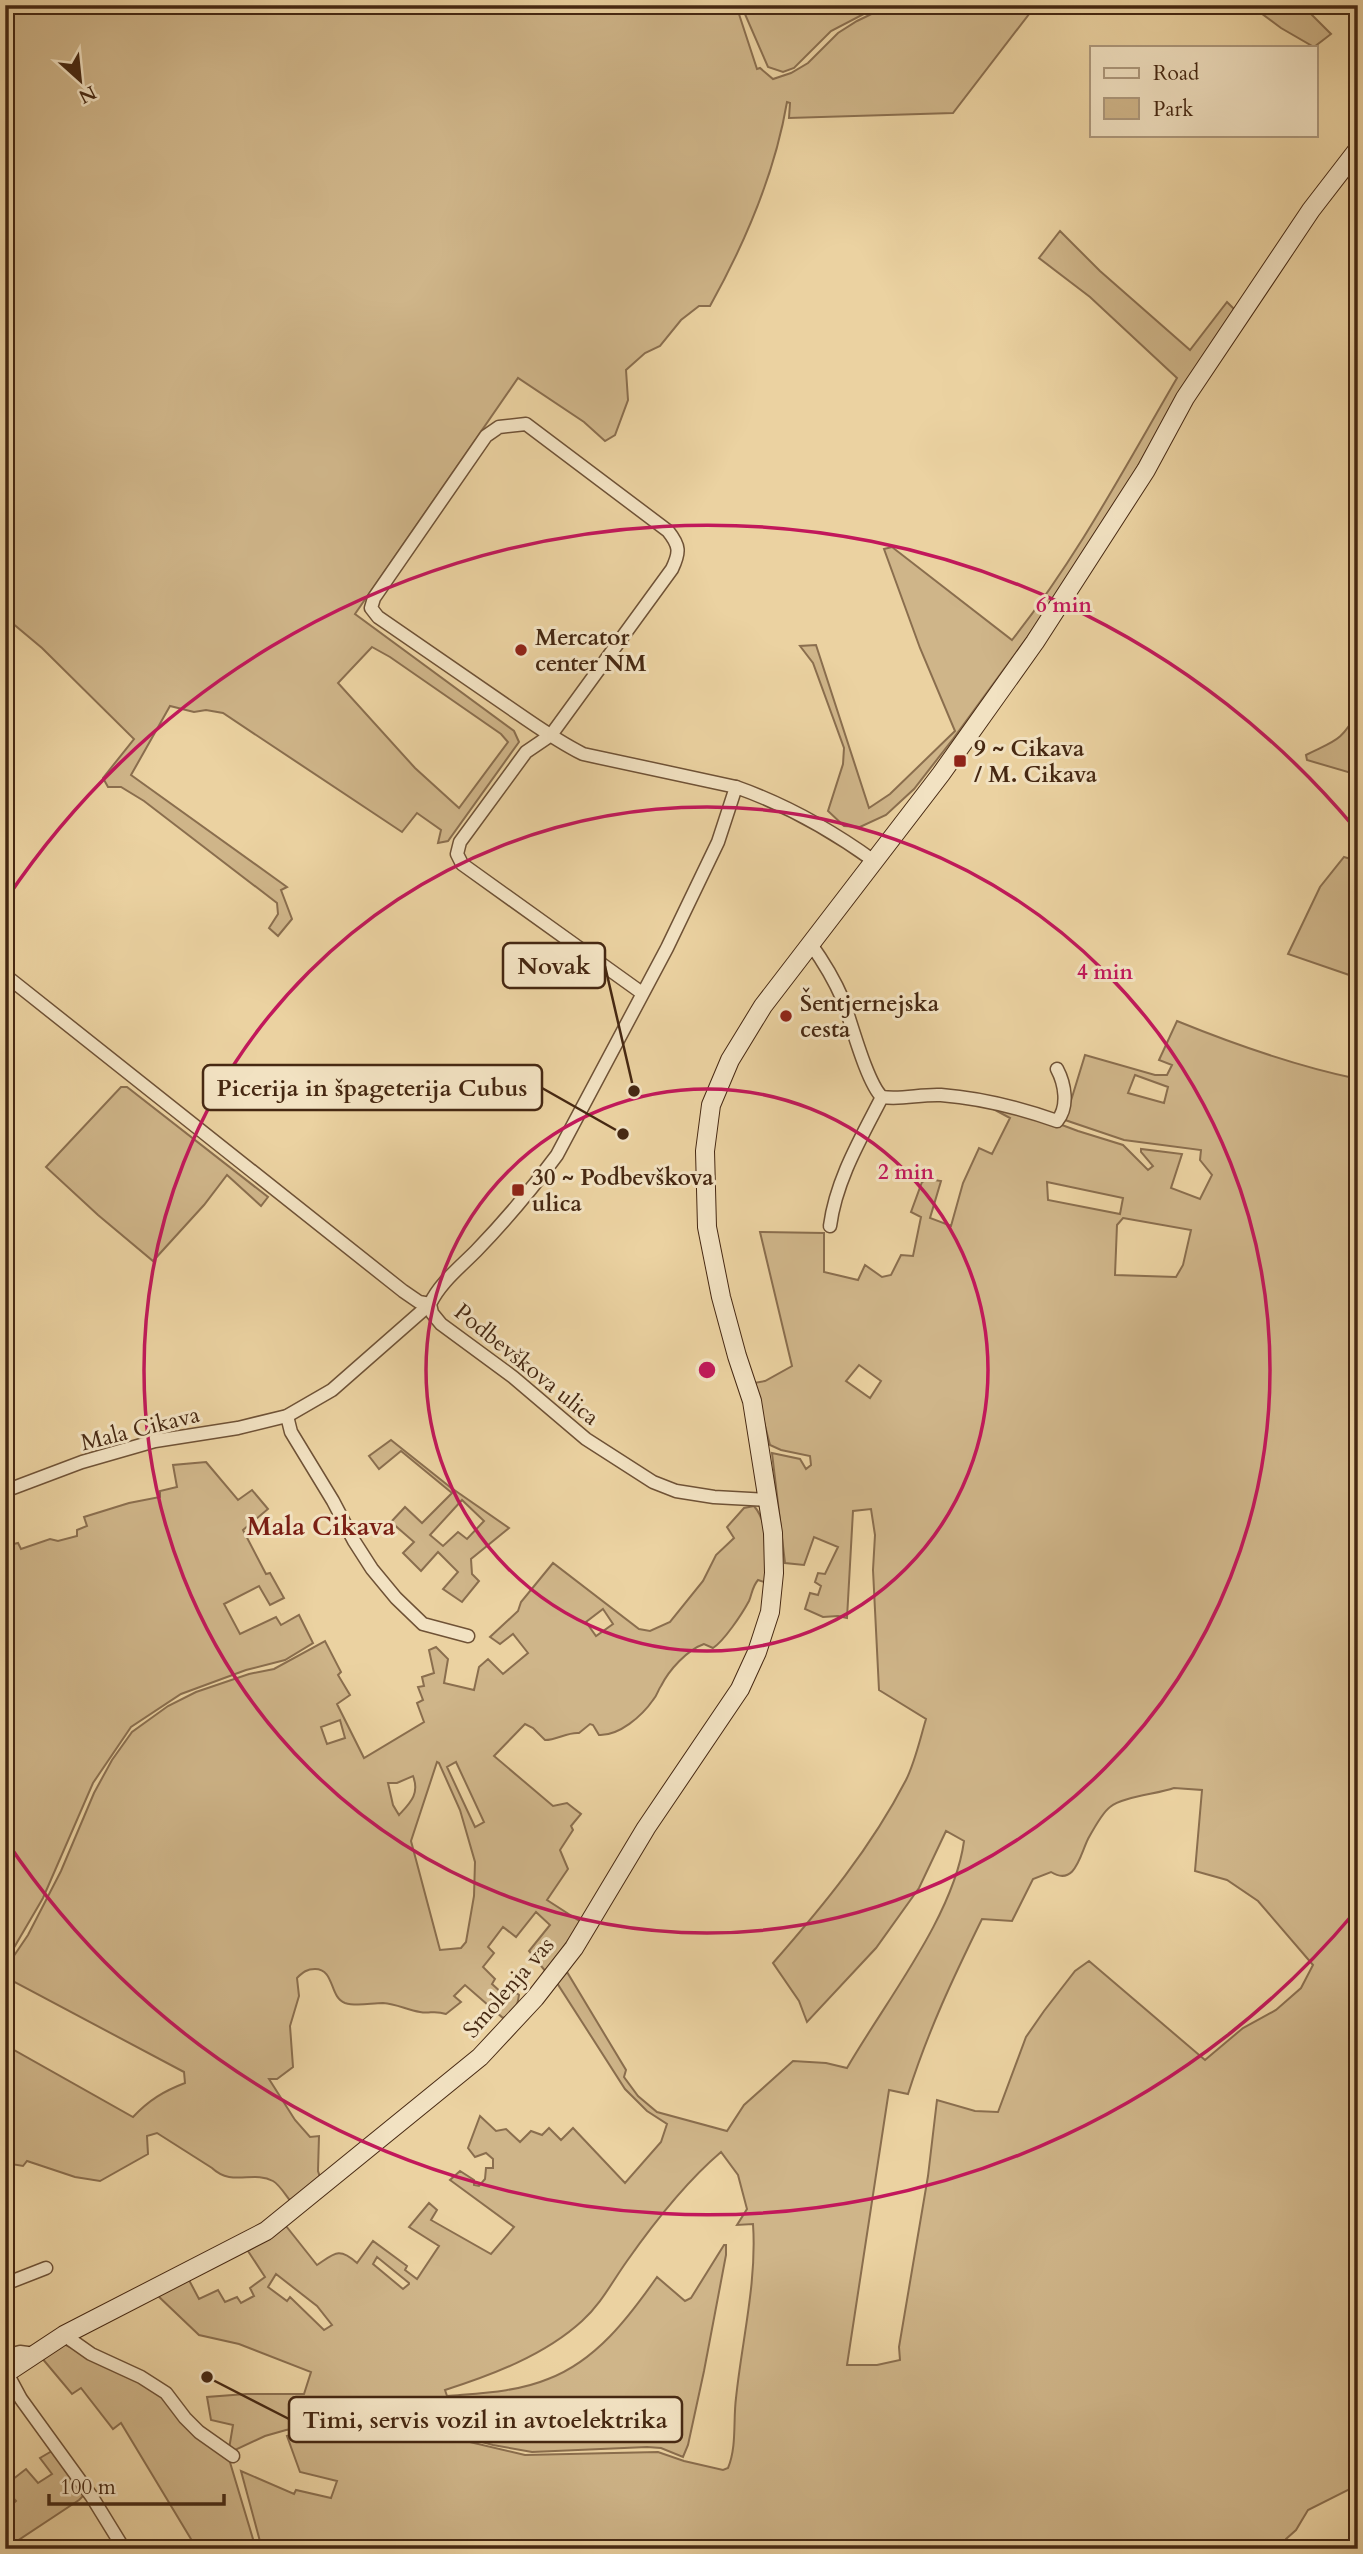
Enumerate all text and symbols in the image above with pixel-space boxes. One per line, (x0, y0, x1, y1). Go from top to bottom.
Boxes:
north arrow (46, 46, 116, 116)
legend (1090, 46, 1318, 136)
text: Road (1153, 59, 1199, 88)
text: N (74, 79, 101, 110)
text: Park (1153, 95, 1194, 124)
text: 6 min (1036, 591, 1092, 620)
place label: Mercator center NM (535, 622, 647, 679)
marker: Mercator center NM (513, 642, 529, 658)
place label: 9 ~ Cikava / M. Cikava (974, 733, 1098, 790)
marker: 9 ~ Cikava / M. Cikava (952, 753, 968, 769)
callout: Novak (503, 943, 605, 988)
text: Novak (517, 950, 591, 983)
text: 4 min (1077, 958, 1133, 987)
place label: Šentjernejska cesta (800, 987, 940, 1045)
marker: Šentjernejska cesta (778, 1008, 794, 1024)
callout: Picerija in špageterija Cubus (203, 1065, 542, 1110)
text: Picerija in špageterija Cubus (217, 1072, 527, 1105)
text: 2 min (878, 1158, 934, 1187)
place label: 30 ~ Podbevškova ulica (532, 1162, 714, 1219)
marker: 30 ~ Podbevškova ulica (510, 1182, 526, 1198)
street label: Podbevškova ulica (448, 1296, 606, 1433)
centre of rings (695, 1358, 719, 1382)
street label: Mala Cikava (77, 1399, 203, 1458)
district label: Mala Cikava (246, 1509, 396, 1544)
street label: Smolenja vas (456, 1930, 561, 2045)
callout: Timi, servis vozil in avtoelektrika (289, 2397, 682, 2442)
text: Timi, servis vozil in avtoelektrika (302, 2404, 668, 2437)
scale bar (49, 2463, 224, 2507)
text: 100 m (60, 2473, 116, 2502)

